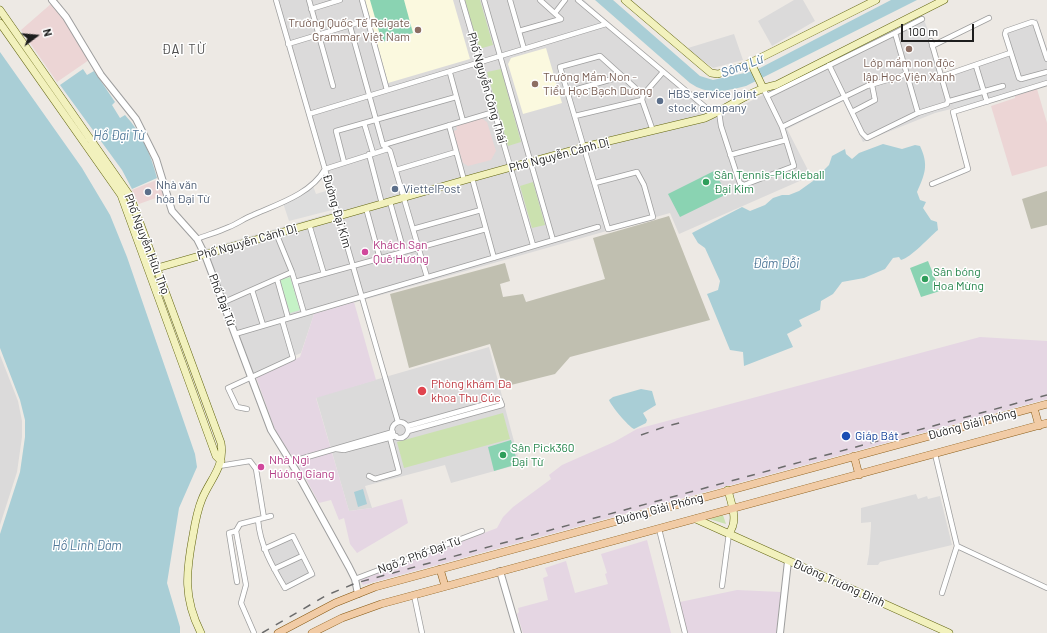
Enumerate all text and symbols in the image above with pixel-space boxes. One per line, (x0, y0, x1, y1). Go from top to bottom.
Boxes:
north arrow (16, 16, 56, 56)
place label: Trường Quốc Tế Reigate Grammar Việt Nam (288, 16, 410, 44)
scale bar (903, 16, 976, 42)
text: 100 m (908, 24, 938, 38)
marker: Trường Quốc Tế Reigate Grammar Việt Nam (413, 25, 423, 35)
text: N (41, 27, 55, 38)
street label: Phố Nguyễn Công Thái (464, 31, 510, 145)
district label: ĐẠI TỪ (162, 42, 206, 58)
marker: Lớp mầm non độc lập Học Viện Xanh (904, 44, 914, 54)
water label: Sông Lừ (719, 51, 765, 81)
place label: Lớp mầm non độc lập Học Viện Xanh (863, 56, 955, 84)
place label: Trường Mầm Non - Tiểu Học Bạch Dương (543, 70, 652, 98)
marker: Trường Mầm Non - Tiểu Học Bạch Dương (530, 79, 540, 89)
place label: HBS service joint stock company (668, 87, 757, 115)
marker: HBS service joint stock company (655, 96, 665, 106)
water label: Hồ Đại Từ (93, 128, 145, 144)
street label: Phố Nguyễn Cảnh Dị (507, 135, 611, 175)
place label: Sân Tennis-Pickleball Đại Kim (714, 168, 825, 196)
street label: Đường Đại Kim (320, 172, 354, 250)
marker: Sân Tennis-Pickleball Đại Kim (701, 177, 711, 187)
place label: Nhà văn hóa Đại Từ (156, 178, 210, 206)
place label: ViettelPost (403, 182, 461, 196)
marker: ViettelPost (390, 184, 400, 194)
marker: Nhà văn hóa Đại Từ (143, 187, 153, 197)
street label: Phố Nguyễn Hữu Thọ (121, 192, 173, 296)
street label: Phố Nguyễn Cảnh Dị (196, 221, 298, 263)
place label: Khách Sạn Quê Hương (373, 238, 429, 266)
marker: Khách Sạn Quê Hương (360, 247, 370, 257)
water label: Đầm Đỗi (753, 256, 799, 272)
place label: Sân bóng Hoa Mừng (933, 265, 984, 293)
street label: Phố Đại Từ (205, 272, 239, 328)
marker: Sân bóng Hoa Mừng (920, 274, 930, 284)
place label: Phòng khám Đa khoa Thu Cúc (431, 377, 511, 405)
marker: Phòng khám Đa khoa Thu Cúc (416, 385, 428, 397)
street label: Đường Giải Phóng (926, 405, 1018, 443)
place label: Giáp Bát (855, 429, 898, 443)
marker: Giáp Bát (840, 430, 852, 442)
place label: Sân Pick360 Đại Từ (511, 441, 575, 469)
marker: Sân Pick360 Đại Từ (498, 450, 508, 460)
place label: Nhà Ngì Húóng Giang (269, 453, 334, 481)
marker: Nhà Ngì Húóng Giang (256, 462, 266, 472)
street label: Đường Giải Phóng (613, 490, 705, 528)
street label: Ngõ 2 Phố Đại Từ (376, 533, 462, 577)
water label: Hồ Linh Đàm (52, 538, 122, 554)
street label: Đường Trương Định (791, 556, 887, 610)

